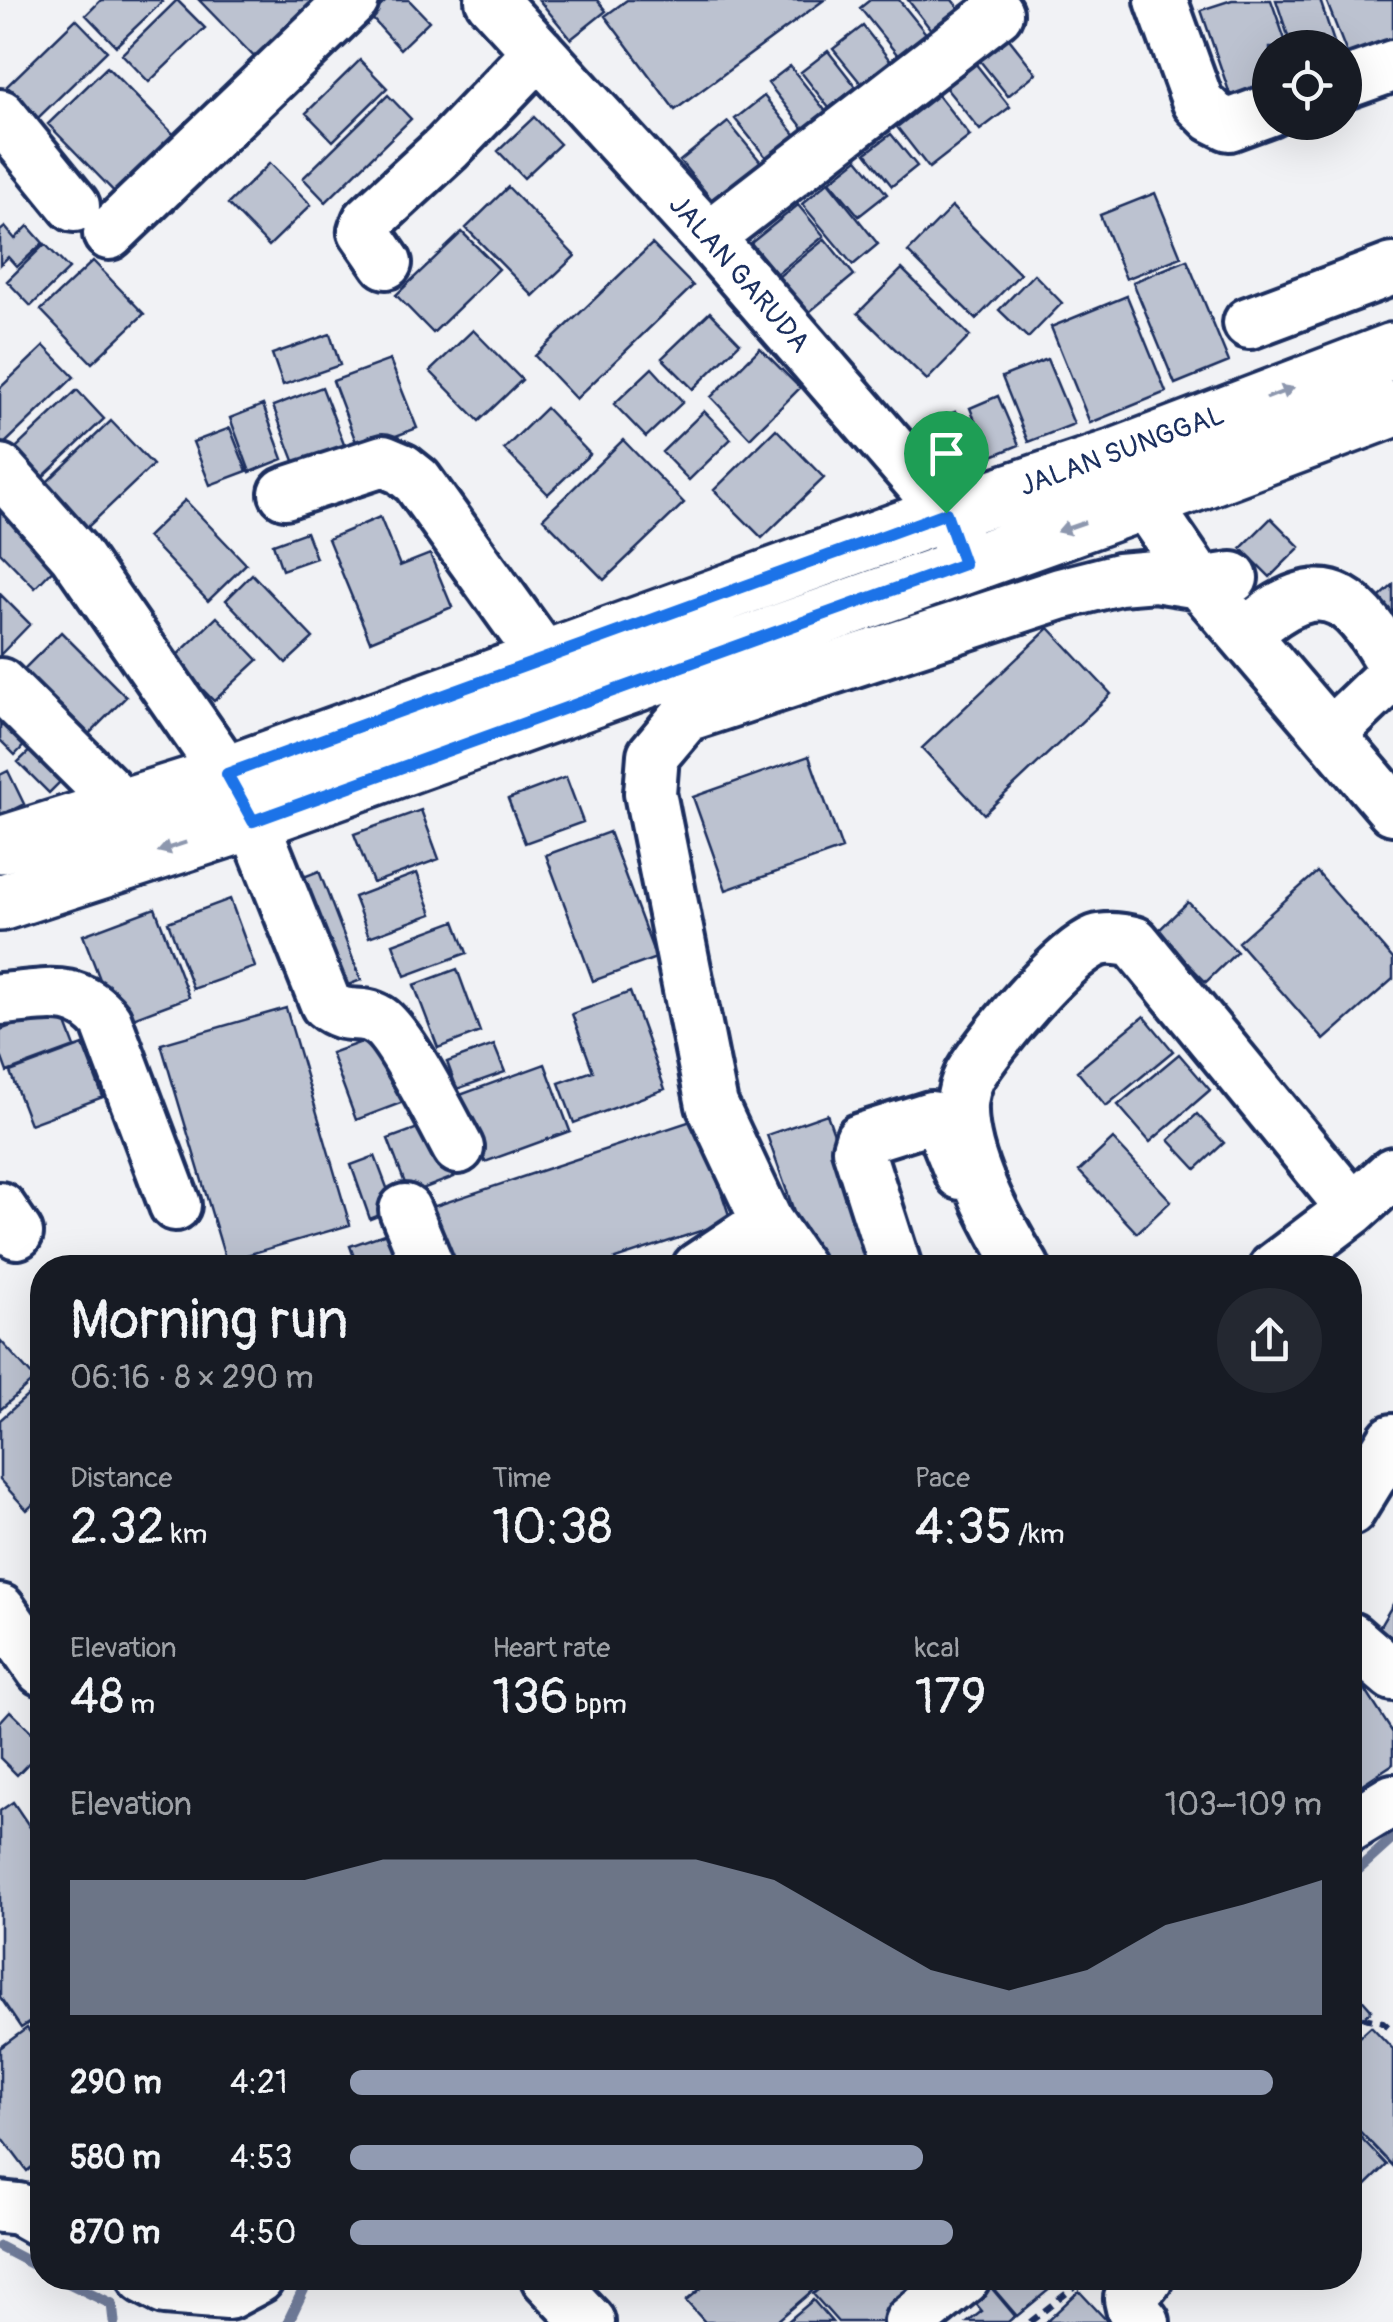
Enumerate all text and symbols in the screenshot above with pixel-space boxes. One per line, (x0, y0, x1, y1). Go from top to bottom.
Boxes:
map controls (1252, 30, 1362, 140)
button: locate (1252, 30, 1362, 140)
street label: JALAN GARUDA (661, 188, 817, 360)
one-way arrow (1265, 385, 1295, 401)
street label: JALAN SUNGGAL (1015, 398, 1229, 504)
pin (904, 411, 989, 514)
icon: arrive (919, 426, 974, 481)
one-way arrow (1056, 520, 1086, 535)
one-way arrow (157, 841, 187, 856)
text: Morning run (70, 1286, 348, 1355)
button: share (1217, 1288, 1322, 1393)
text: 06:16 · 8 × 290 m (70, 1358, 314, 1398)
text: Distance (70, 1461, 172, 1496)
text: Time (492, 1461, 551, 1496)
text: Pace (915, 1461, 970, 1496)
text: 2.32 (70, 1496, 165, 1559)
text: 10:38 (492, 1496, 612, 1559)
text: 4:35 (915, 1496, 1012, 1559)
text: km (165, 1517, 207, 1552)
text: /km (1012, 1517, 1065, 1552)
text: Elevation (70, 1631, 177, 1666)
text: Heart rate (492, 1631, 610, 1666)
text: kcal (915, 1631, 960, 1666)
text: 48 (70, 1666, 124, 1729)
text: 136 (492, 1666, 569, 1729)
text: 179 (915, 1666, 986, 1729)
text: m (124, 1687, 155, 1722)
text: bpm (569, 1687, 627, 1722)
text: Elevation (70, 1785, 192, 1825)
text: 103–109 m (1165, 1785, 1322, 1825)
text: 290 m (70, 2063, 162, 2103)
text: 4:21 (230, 2063, 288, 2103)
text: 580 m (70, 2138, 161, 2178)
text: 4:53 (230, 2138, 292, 2178)
text: 870 m (70, 2213, 160, 2253)
text: 4:50 (230, 2213, 296, 2253)

